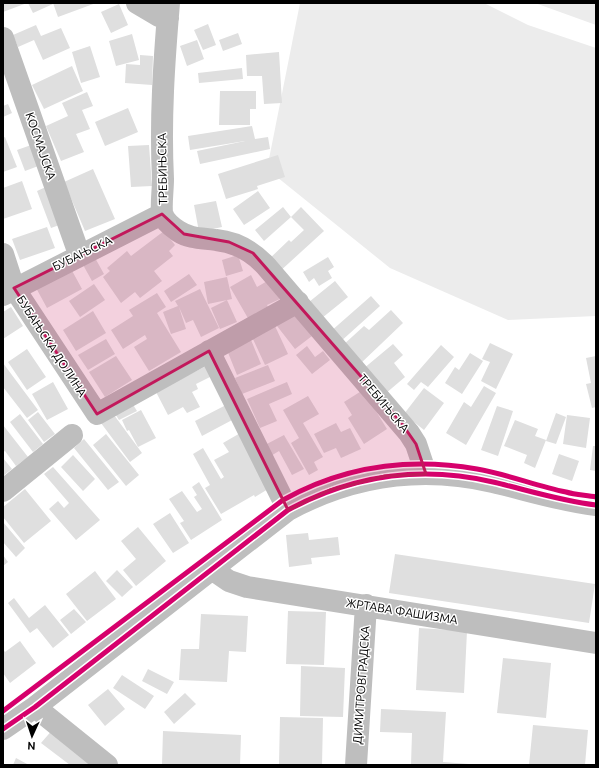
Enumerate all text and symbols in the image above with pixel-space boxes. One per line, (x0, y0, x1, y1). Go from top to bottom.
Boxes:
street label: КОСМАЈСКА (23, 110, 59, 182)
street label: ТРЕБИЊСКА (155, 133, 169, 205)
street label: БУБАЊСКА (50, 233, 114, 273)
street label: БУБАЊСКА ДОЛИНА (14, 293, 90, 399)
street label: ТРЕБИЊСКА (356, 371, 412, 435)
street label: ЖРТАВА ФАШИЗМА (345, 596, 459, 626)
street label: ДИМИТРОВГРАДСКА (350, 625, 372, 745)
north arrow (12, 716, 52, 756)
text: N (27, 740, 36, 752)

